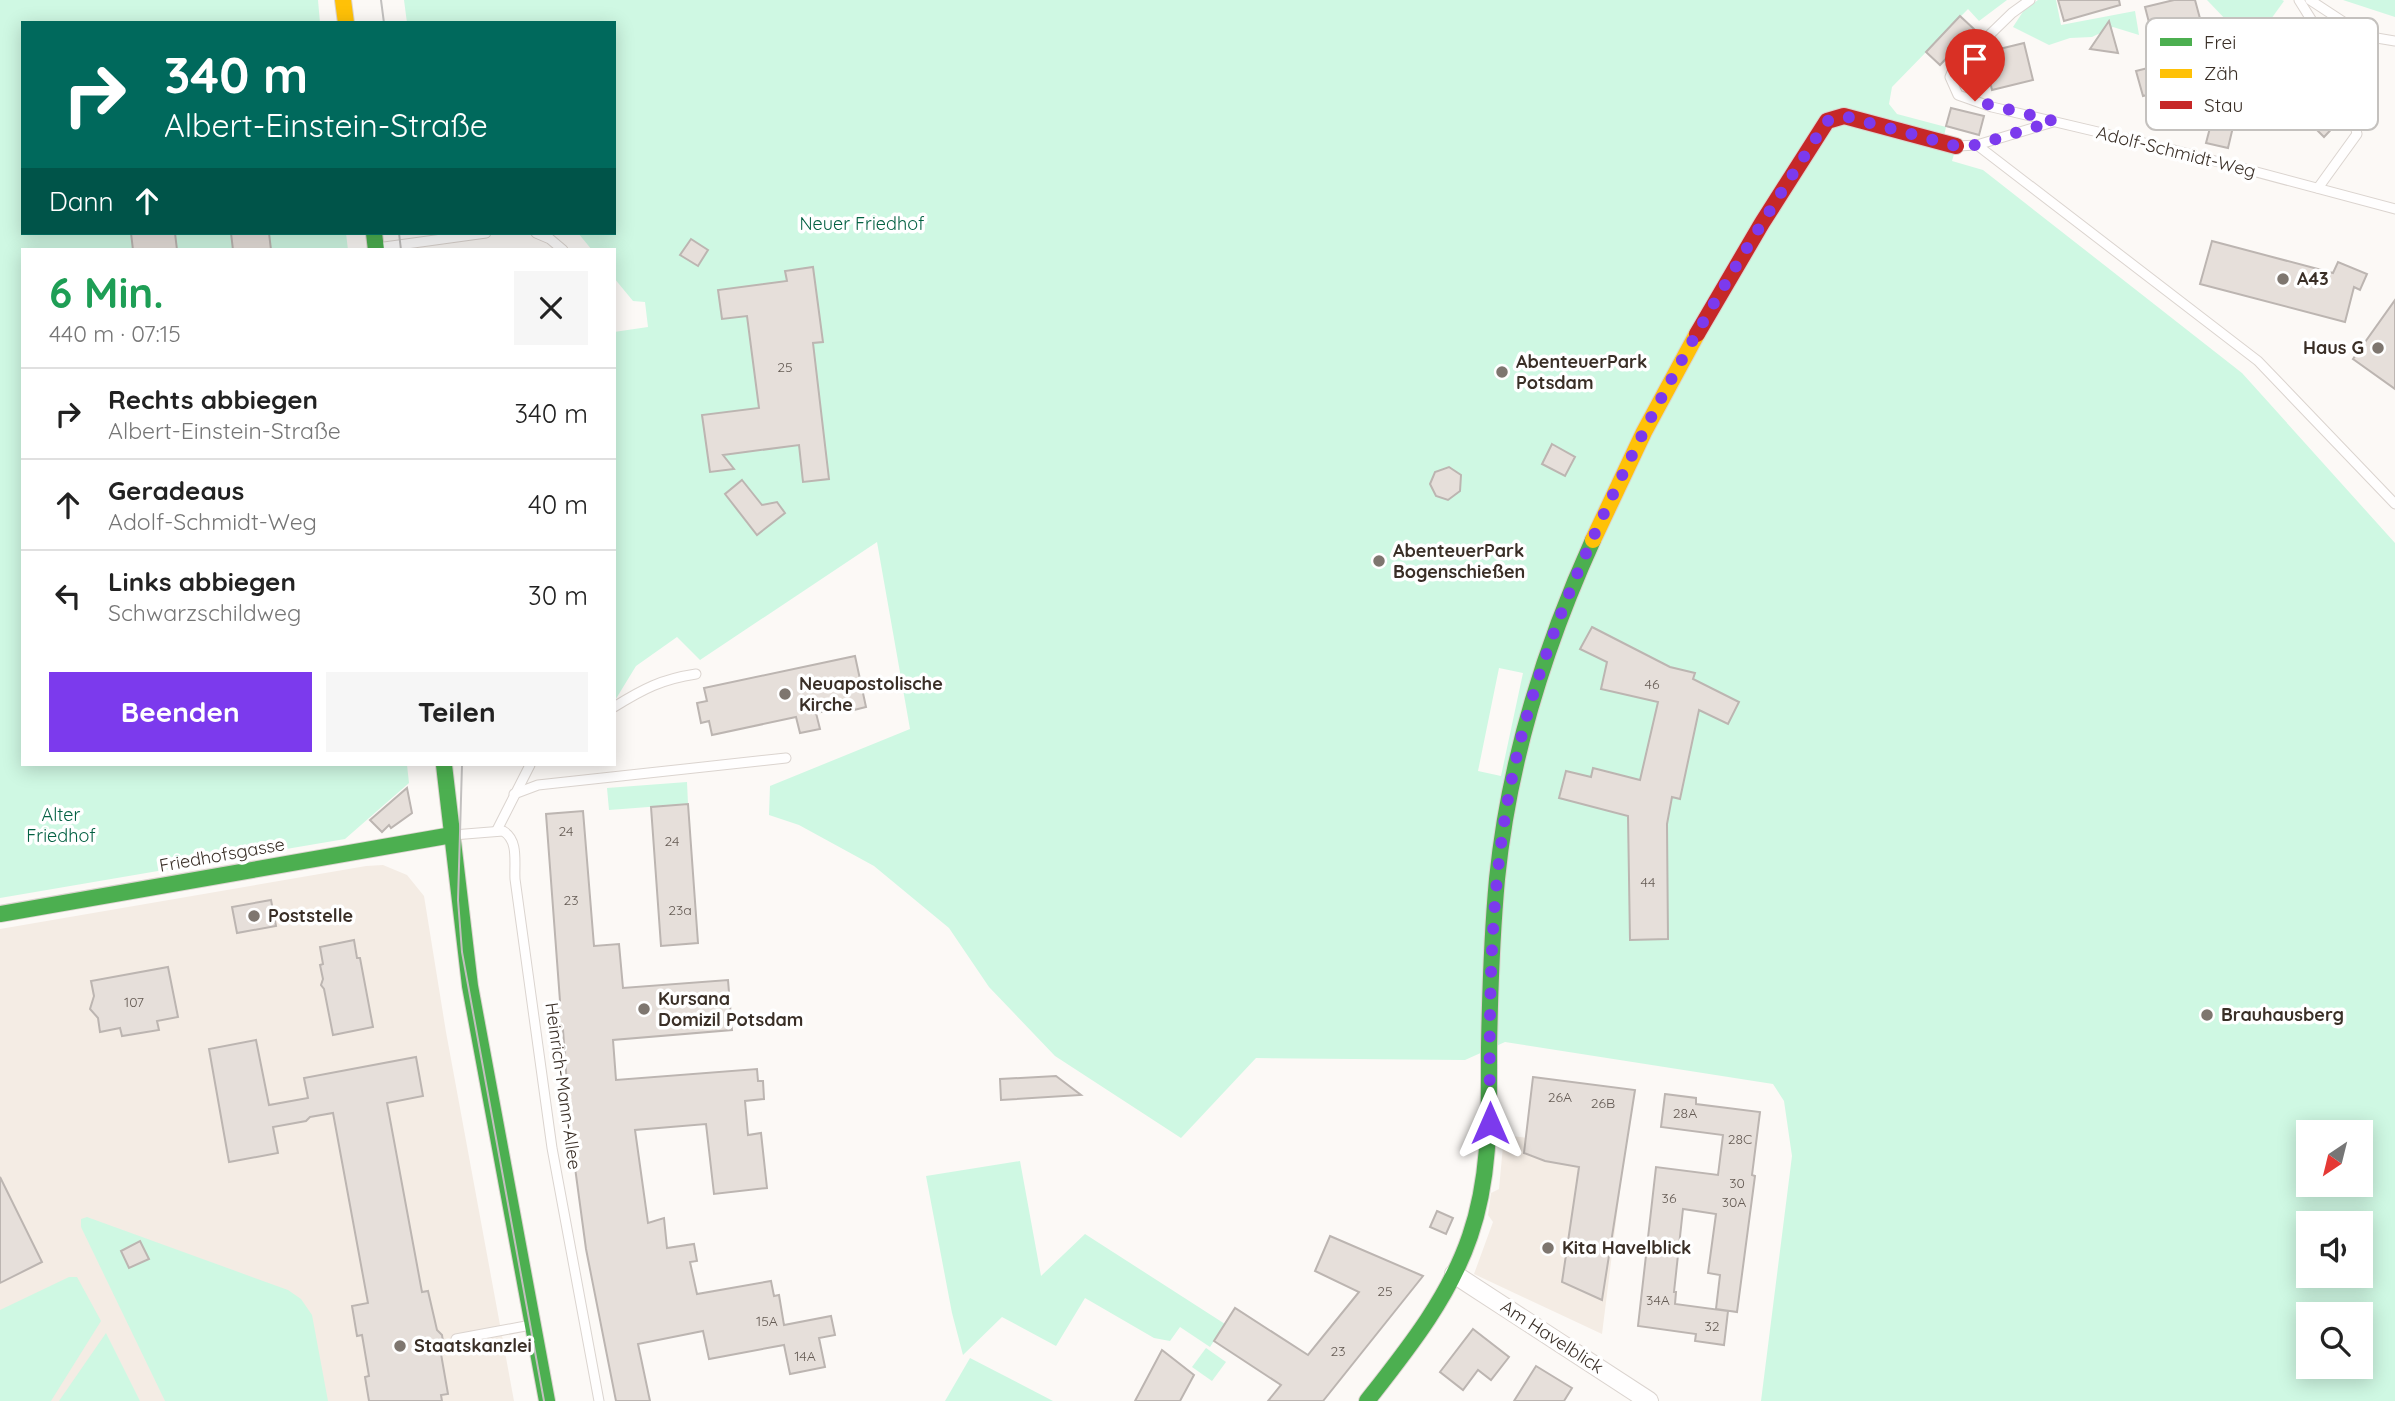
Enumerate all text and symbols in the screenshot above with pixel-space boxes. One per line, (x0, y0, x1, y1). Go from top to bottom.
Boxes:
legend (2146, 18, 2378, 130)
pin (1945, 29, 2005, 101)
text: Frei (2204, 30, 2236, 54)
icon: arrive (1956, 40, 1994, 78)
text: 340 m (164, 44, 308, 105)
icon: right (49, 49, 140, 140)
text: Zäh (2204, 61, 2239, 85)
text: Stau (2204, 93, 2243, 117)
text: Albert-Einstein-Straße (164, 105, 488, 145)
street label: Adolf-Schmidt-Weg (2094, 121, 2258, 182)
icon: ahead (128, 182, 166, 220)
text: Dann (49, 185, 114, 218)
park label: Neuer Friedhof (800, 212, 925, 235)
text: 6 Min. (49, 266, 164, 319)
place label: A43 (2297, 267, 2329, 290)
button: close (514, 271, 588, 345)
marker: A43 (2275, 271, 2291, 287)
text: 440 m · 07:15 (49, 319, 181, 348)
place label: Haus G (2303, 336, 2364, 359)
marker: Haus G (2370, 340, 2386, 356)
place label: AbenteuerPark Potsdam (1516, 350, 1647, 394)
house number: 25 (777, 358, 793, 376)
marker: AbenteuerPark Potsdam (1494, 364, 1510, 380)
text: Rechts abbiegen (108, 383, 318, 416)
icon: right (49, 395, 87, 433)
text: 340 m (514, 397, 588, 430)
text: Albert-Einstein-Straße (108, 416, 341, 445)
text: Geradeaus (108, 474, 244, 507)
icon: ahead (49, 486, 87, 524)
text: 40 m (528, 488, 588, 521)
text: Adolf-Schmidt-Weg (108, 507, 317, 536)
place label: AbenteuerPark Bogenschießen (1393, 539, 1525, 583)
marker: AbenteuerPark Bogenschießen (1371, 553, 1387, 569)
text: Links abbiegen (108, 565, 296, 598)
icon: left (49, 577, 87, 615)
text: 30 m (528, 579, 588, 612)
text: Schwarzschildweg (108, 598, 301, 627)
button: Beenden (49, 672, 312, 752)
button: Teilen (326, 672, 588, 752)
place label: Neuapostolische Kirche (799, 672, 943, 716)
house number: 46 (1645, 675, 1660, 693)
marker: Neuapostolische Kirche (777, 686, 793, 702)
park label: Alter Friedhof (26, 803, 96, 847)
house number: 24 (559, 822, 573, 840)
street label: Friedhofsgasse (157, 832, 286, 877)
house number: 24 (665, 832, 679, 850)
house number: 44 (1641, 873, 1655, 891)
house number: 23 (563, 891, 579, 909)
house number: 23a (668, 901, 692, 919)
place label: Poststelle (268, 904, 353, 927)
marker: Poststelle (246, 908, 262, 924)
place label: Kursana Domizil Potsdam (658, 987, 803, 1031)
house number: 107 (124, 993, 144, 1011)
street label: Heinrich-Mann-Allee (540, 1001, 587, 1171)
marker: Kursana Domizil Potsdam (636, 1001, 652, 1017)
place label: Brauhausberg (2221, 1003, 2344, 1026)
marker: Brauhausberg (2199, 1007, 2215, 1023)
position arrow (1453, 1086, 1527, 1160)
house number: 26A (1548, 1088, 1572, 1106)
house number: 26B (1591, 1094, 1615, 1112)
house number: 28A (1673, 1104, 1697, 1122)
north arrow (2296, 1120, 2373, 1197)
map controls (2296, 1120, 2373, 1379)
house number: 28C (1728, 1130, 1752, 1148)
house number: 30 (1729, 1174, 1745, 1192)
house number: 36 (1662, 1189, 1677, 1207)
house number: 30A (1722, 1193, 1746, 1211)
button: sound (2296, 1211, 2373, 1288)
place label: Kita Havelblick (1562, 1236, 1691, 1259)
marker: Kita Havelblick (1540, 1240, 1556, 1256)
house number: 25 (1377, 1282, 1393, 1300)
house number: 34A (1646, 1291, 1670, 1309)
street label: Am Havelblick (1496, 1295, 1608, 1378)
button: search (2296, 1302, 2373, 1379)
house number: 15A (756, 1312, 778, 1330)
house number: 32 (1704, 1317, 1720, 1335)
place label: Staatskanzlei (414, 1334, 532, 1357)
marker: Staatskanzlei (392, 1338, 408, 1354)
house number: 23 (1330, 1342, 1346, 1360)
house number: 14A (794, 1347, 816, 1365)

